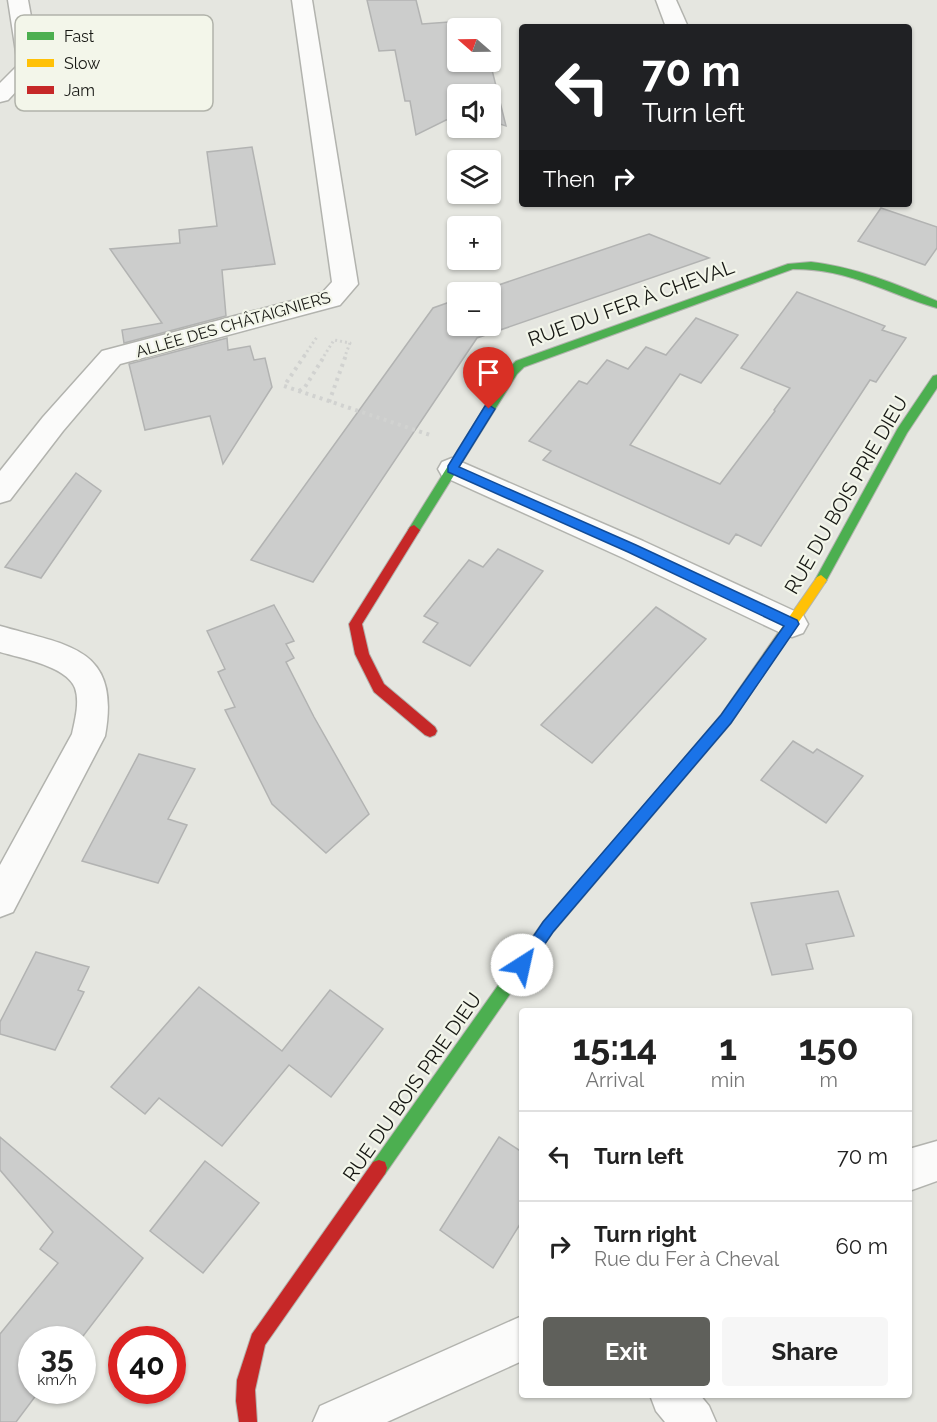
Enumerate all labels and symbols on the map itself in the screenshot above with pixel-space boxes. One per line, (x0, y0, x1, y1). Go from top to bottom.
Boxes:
legend (15, 15, 213, 111)
north arrow (447, 18, 501, 72)
text: Fast (64, 27, 95, 46)
text: Slow (64, 54, 100, 73)
text: Jam (64, 81, 95, 100)
street label: RUE DU FER À CHEVAL (525, 254, 738, 352)
street label: ALLÉE DES CHÂTAIGNIERS (133, 287, 333, 361)
pin (463, 347, 514, 409)
street label: RUE DU BOIS PRIE DIEU (779, 392, 913, 598)
position arrow (490, 933, 554, 997)
street label: RUE DU BOIS PRIE DIEU (338, 988, 486, 1186)
speed limit sign: 40 (108, 1326, 186, 1404)

